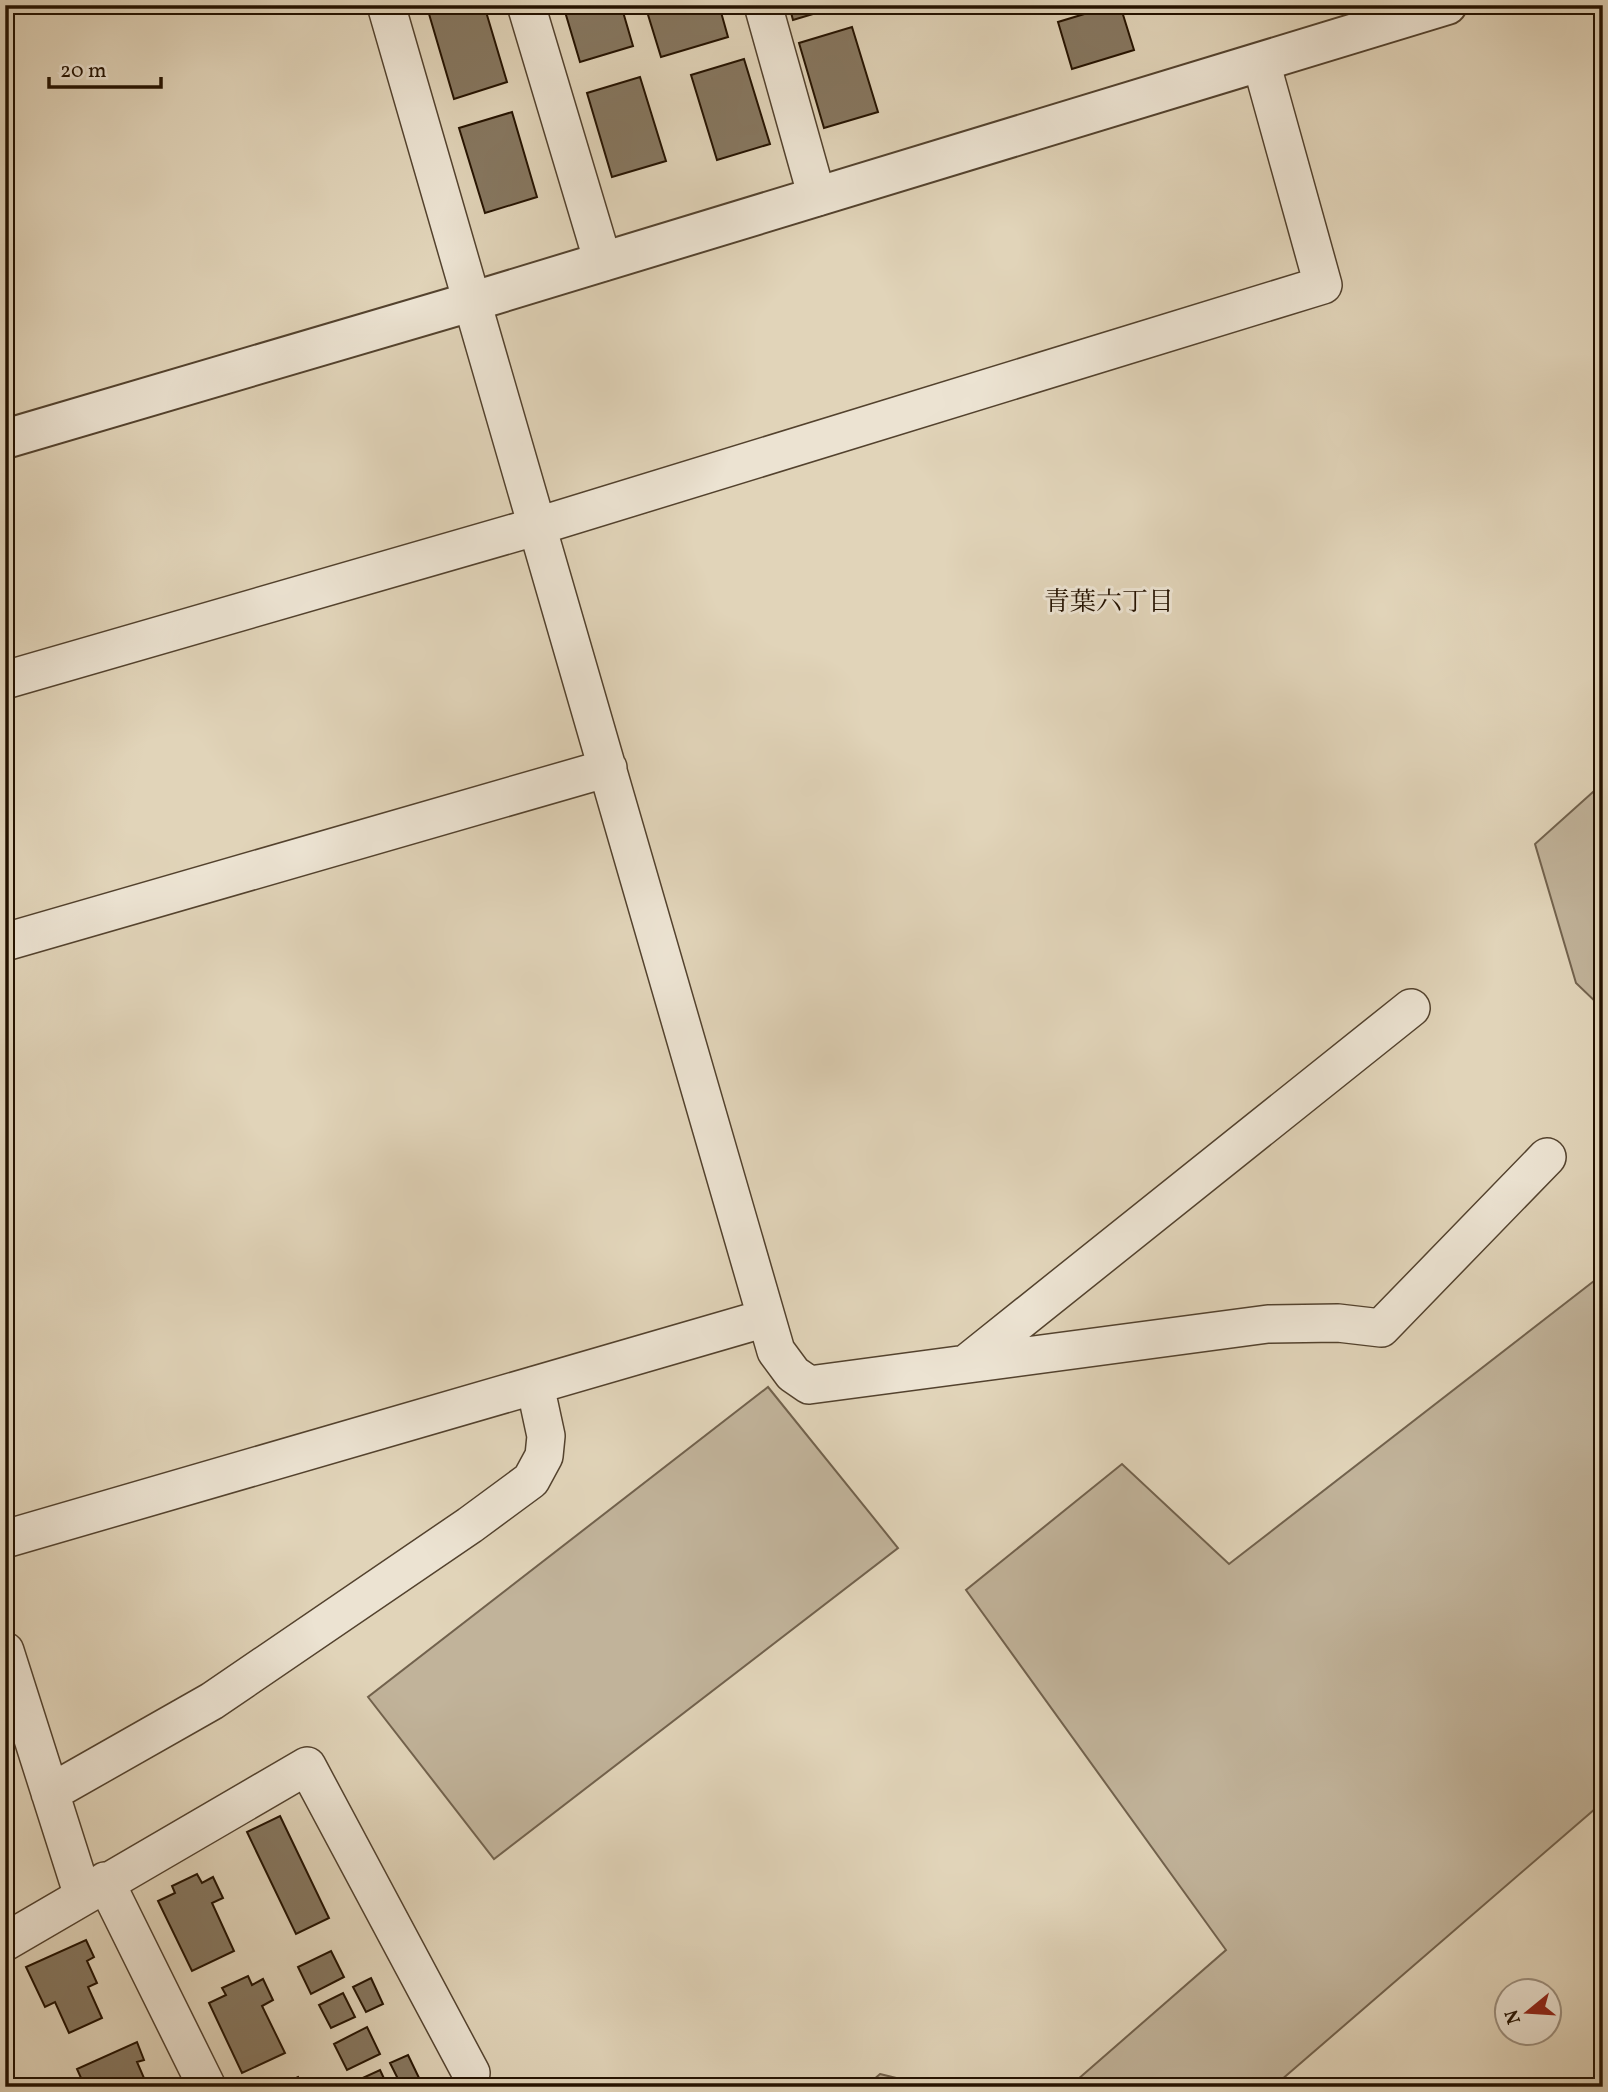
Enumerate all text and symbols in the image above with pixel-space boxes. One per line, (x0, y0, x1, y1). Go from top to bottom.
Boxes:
scale bar (49, 46, 161, 90)
text: 20 m (60, 57, 106, 86)
district label: 青葉六丁目 (1044, 585, 1174, 621)
north arrow (1492, 1976, 1562, 2046)
text: N (1499, 2006, 1528, 2027)

